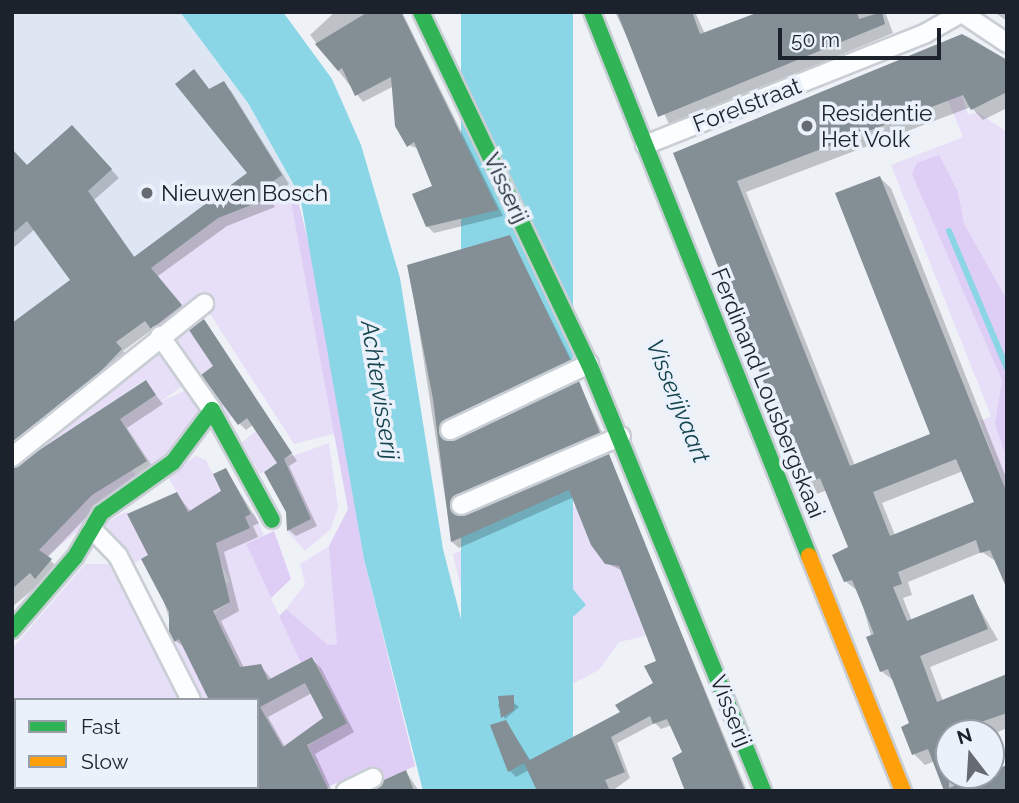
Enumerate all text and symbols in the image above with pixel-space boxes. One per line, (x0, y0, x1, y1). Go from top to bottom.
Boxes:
scale bar (781, 14, 944, 58)
text: 50 m (791, 27, 840, 52)
street label: Forelstraat (689, 72, 805, 138)
place label: Residentie Het Volk (821, 99, 933, 153)
marker: Residentie Het Volk (799, 118, 815, 134)
street label: Visserij (478, 148, 534, 228)
place label: Nieuwen Bosch (161, 179, 328, 207)
marker: Nieuwen Bosch (139, 185, 155, 201)
street label: Ferdinand Lousbergskaai (705, 264, 831, 522)
water label: Achtervisserij (355, 318, 405, 462)
water label: Visserijvaart (640, 335, 716, 467)
street label: Visserij (704, 671, 758, 751)
legend (14, 698, 259, 789)
text: Fast (81, 714, 121, 739)
north arrow (935, 719, 1005, 789)
text: N (954, 723, 975, 748)
text: Slow (81, 749, 129, 774)

